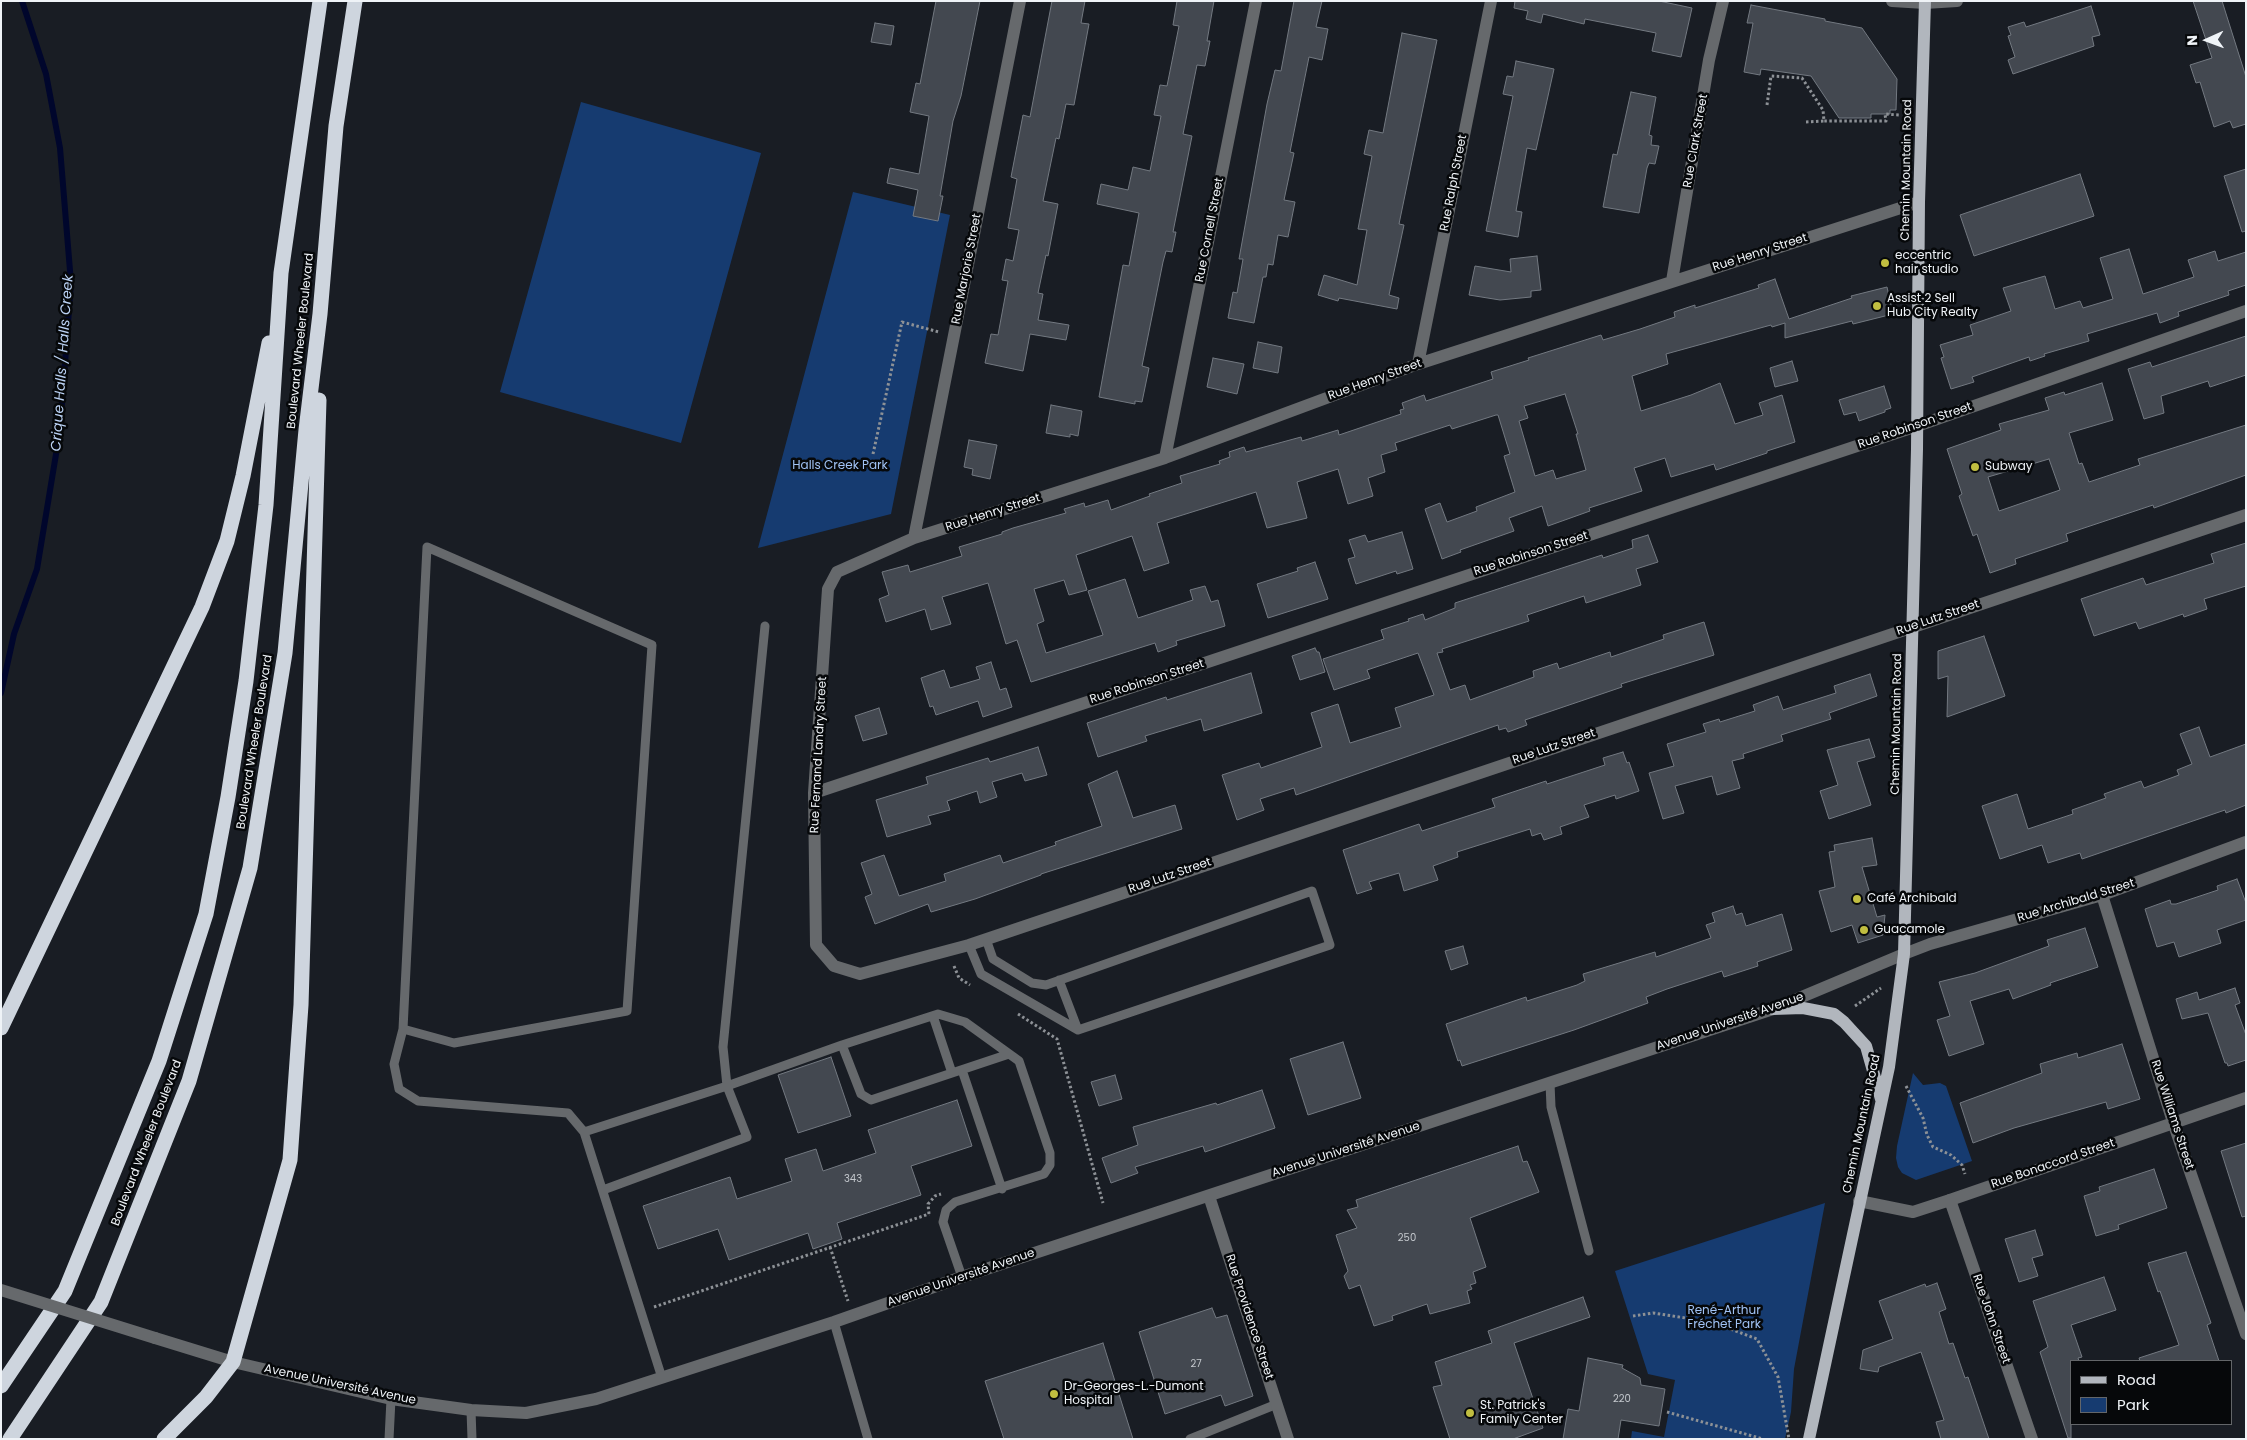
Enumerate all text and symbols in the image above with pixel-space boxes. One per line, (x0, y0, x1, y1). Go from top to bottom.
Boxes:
north arrow (2182, 15, 2232, 65)
text: N (2182, 35, 2202, 46)
street label: Rue Clark Street (1681, 93, 1711, 189)
street label: Chemin Mountain Road (1899, 99, 1915, 241)
street label: Rue Ralph Street (1438, 133, 1470, 233)
street label: Rue Cornell Street (1193, 176, 1227, 284)
street label: Rue Marjorie Street (949, 212, 985, 326)
street label: Rue Henry Street (1711, 231, 1809, 275)
place label: eccentric hair studio (1895, 249, 1958, 277)
street label: Boulevard Wheeler Boulevard (285, 252, 317, 430)
marker: eccentric hair studio (1879, 257, 1891, 269)
water label: Crique Halls / Halls Creek (48, 274, 78, 452)
place label: Assist 2 Sell Hub City Realty (1887, 292, 1978, 320)
marker: Assist 2 Sell Hub City Realty (1871, 300, 1883, 312)
street label: Rue Henry Street (1326, 356, 1424, 404)
street label: Rue Robinson Street (1856, 400, 1974, 452)
park label: Halls Creek Park (792, 459, 888, 473)
place label: Subway (1985, 460, 2033, 474)
marker: Subway (1969, 461, 1981, 473)
street label: Rue Henry Street (944, 491, 1042, 535)
street label: Rue Robinson Street (1472, 529, 1590, 579)
street label: Rue Lutz Street (1895, 597, 1981, 639)
street label: Chemin Mountain Road (1889, 653, 1905, 795)
street label: Boulevard Wheeler Boulevard (234, 654, 276, 830)
street label: Rue Robinson Street (1088, 657, 1206, 707)
street label: Rue Fernand Landry Street (808, 676, 830, 834)
street label: Rue Lutz Street (1511, 726, 1597, 768)
street label: Rue Lutz Street (1127, 855, 1213, 897)
street label: Rue Archibald Street (2016, 876, 2136, 926)
place label: Café Archibald (1867, 892, 1957, 906)
marker: Café Archibald (1851, 893, 1863, 905)
place label: Guacamole (1874, 923, 1945, 937)
marker: Guacamole (1858, 924, 1870, 936)
street label: Avenue Université Avenue (1654, 990, 1806, 1054)
street label: Chemin Mountain Road (1840, 1053, 1884, 1195)
street label: Boulevard Wheeler Boulevard (109, 1058, 185, 1228)
street label: Rue Williams Street (2148, 1058, 2196, 1172)
street label: Avenue Université Avenue (1270, 1119, 1422, 1181)
street label: Rue Bonaccord Street (1989, 1136, 2117, 1192)
house number: 343 (844, 1173, 862, 1185)
house number: 250 (1398, 1232, 1416, 1244)
street label: Avenue Université Avenue (885, 1246, 1037, 1310)
street label: Rue Providence Street (1222, 1253, 1276, 1381)
street label: Rue John Street (1969, 1273, 2013, 1365)
park label: René-Arthur Fréchet Park (1687, 1304, 1761, 1332)
house number: 27 (1190, 1358, 1202, 1370)
legend (2070, 1360, 2232, 1425)
street label: Avenue Université Avenue (263, 1362, 417, 1408)
text: Road (2117, 1369, 2156, 1390)
place label: Dr-Georges-L.-Dumont Hospital (1064, 1380, 1203, 1408)
marker: Dr-Georges-L.-Dumont Hospital (1048, 1388, 1060, 1400)
house number: 220 (1613, 1393, 1631, 1405)
text: Park (2117, 1394, 2149, 1415)
place label: St. Patrick's Family Center (1480, 1399, 1563, 1427)
marker: St. Patrick's Family Center (1464, 1407, 1476, 1419)

